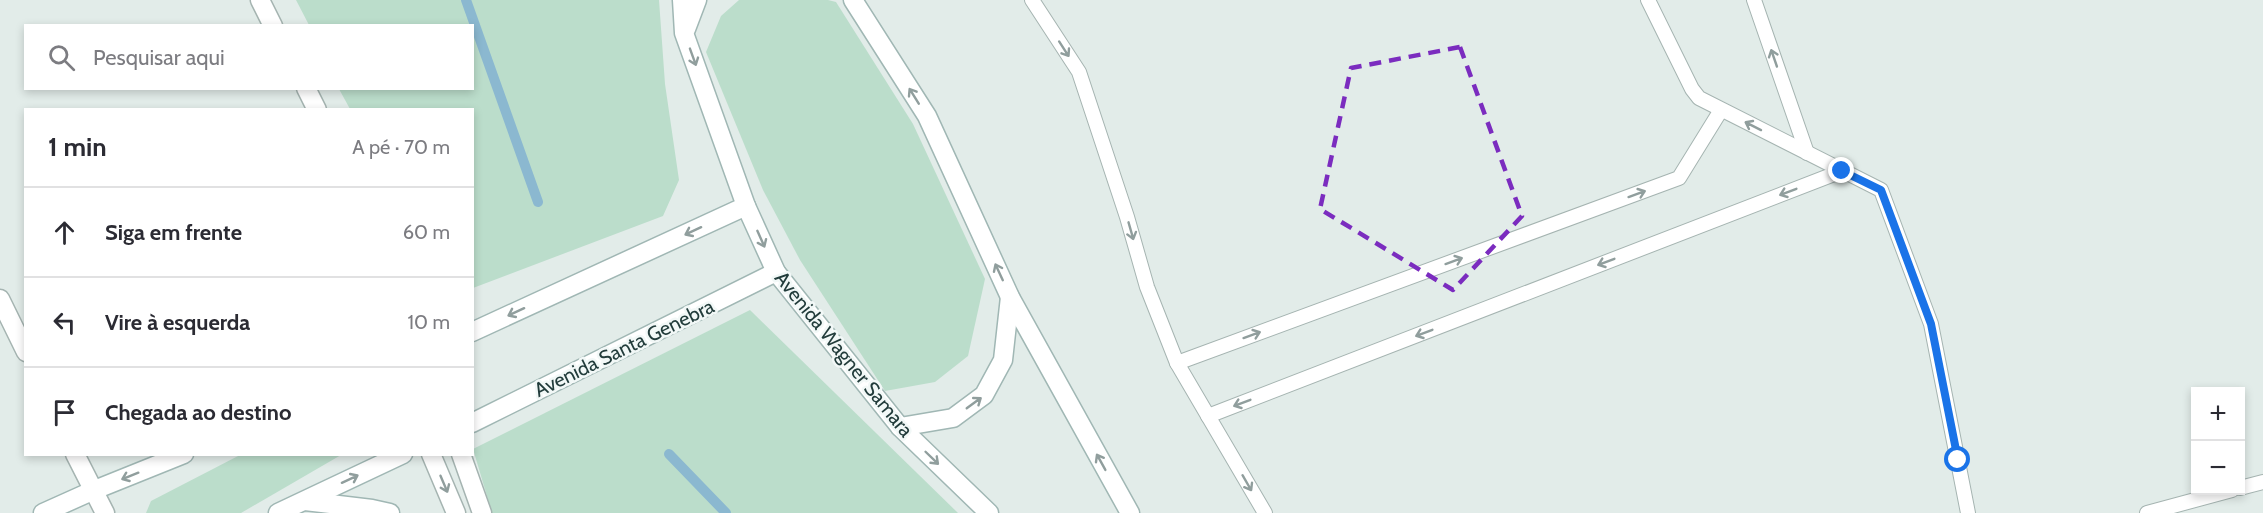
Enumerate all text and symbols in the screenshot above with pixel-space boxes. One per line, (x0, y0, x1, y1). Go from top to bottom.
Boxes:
search box (24, 24, 474, 90)
one-way arrow (1058, 40, 1070, 57)
icon: search (45, 41, 78, 74)
text: Pesquisar aqui (93, 44, 225, 71)
one-way arrow (688, 47, 699, 66)
one-way arrow (1767, 49, 1778, 68)
one-way arrow (908, 88, 920, 105)
one-way arrow (1745, 120, 1763, 131)
text: 1 min (48, 131, 107, 163)
text: A pé · 70 m (352, 135, 450, 159)
route end (1828, 157, 1854, 183)
one-way arrow (1627, 187, 1646, 198)
one-way arrow (1779, 187, 1798, 198)
icon: ahead (48, 216, 81, 249)
text: Siga em frente (105, 219, 242, 246)
text: 60 m (403, 220, 450, 244)
one-way arrow (1126, 221, 1137, 240)
one-way arrow (684, 225, 702, 237)
one-way arrow (756, 230, 768, 248)
one-way arrow (1444, 254, 1463, 265)
one-way arrow (1597, 258, 1616, 269)
one-way arrow (992, 263, 1004, 281)
street label: Avenida Wagner Samara (770, 266, 918, 442)
street label: Avenida Santa Genebra (530, 294, 718, 402)
icon: left (48, 306, 81, 339)
one-way arrow (507, 307, 525, 318)
text: Vire à esquerda (105, 309, 250, 336)
text: 10 m (407, 310, 450, 334)
one-way arrow (1415, 328, 1434, 339)
one-way arrow (1242, 329, 1260, 340)
map controls (2191, 387, 2245, 495)
button: + (2191, 387, 2245, 441)
icon: arrive (48, 396, 81, 429)
one-way arrow (965, 396, 981, 409)
one-way arrow (1233, 398, 1252, 409)
text: Chegada ao destino (105, 399, 291, 426)
button: − (2191, 441, 2245, 495)
route start (1944, 446, 1970, 472)
one-way arrow (925, 451, 940, 465)
one-way arrow (1095, 454, 1107, 471)
one-way arrow (121, 471, 139, 482)
one-way arrow (341, 473, 359, 485)
one-way arrow (438, 474, 450, 492)
one-way arrow (1241, 474, 1253, 491)

